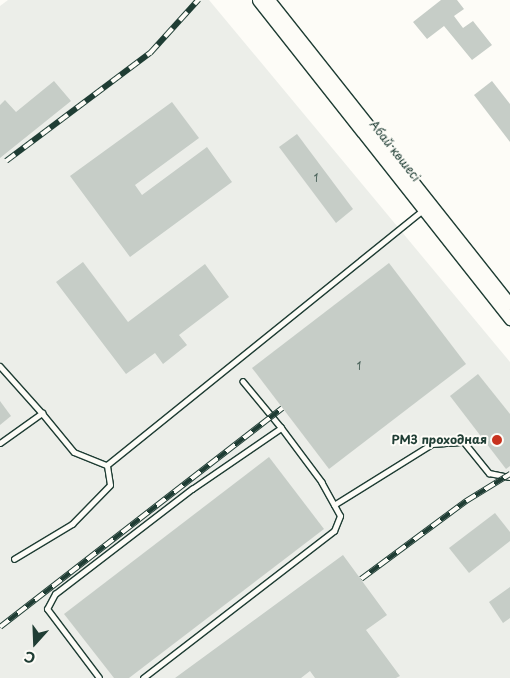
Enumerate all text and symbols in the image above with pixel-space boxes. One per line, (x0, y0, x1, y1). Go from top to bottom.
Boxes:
street label: Абай көшесі (366, 117, 424, 185)
house number: 1 (314, 172, 318, 184)
house number: 1 (357, 360, 361, 372)
place label: РМЗ проходная (391, 433, 487, 447)
marker: РМЗ проходная (491, 434, 503, 446)
north arrow (10, 618, 60, 668)
text: С (21, 646, 38, 669)

